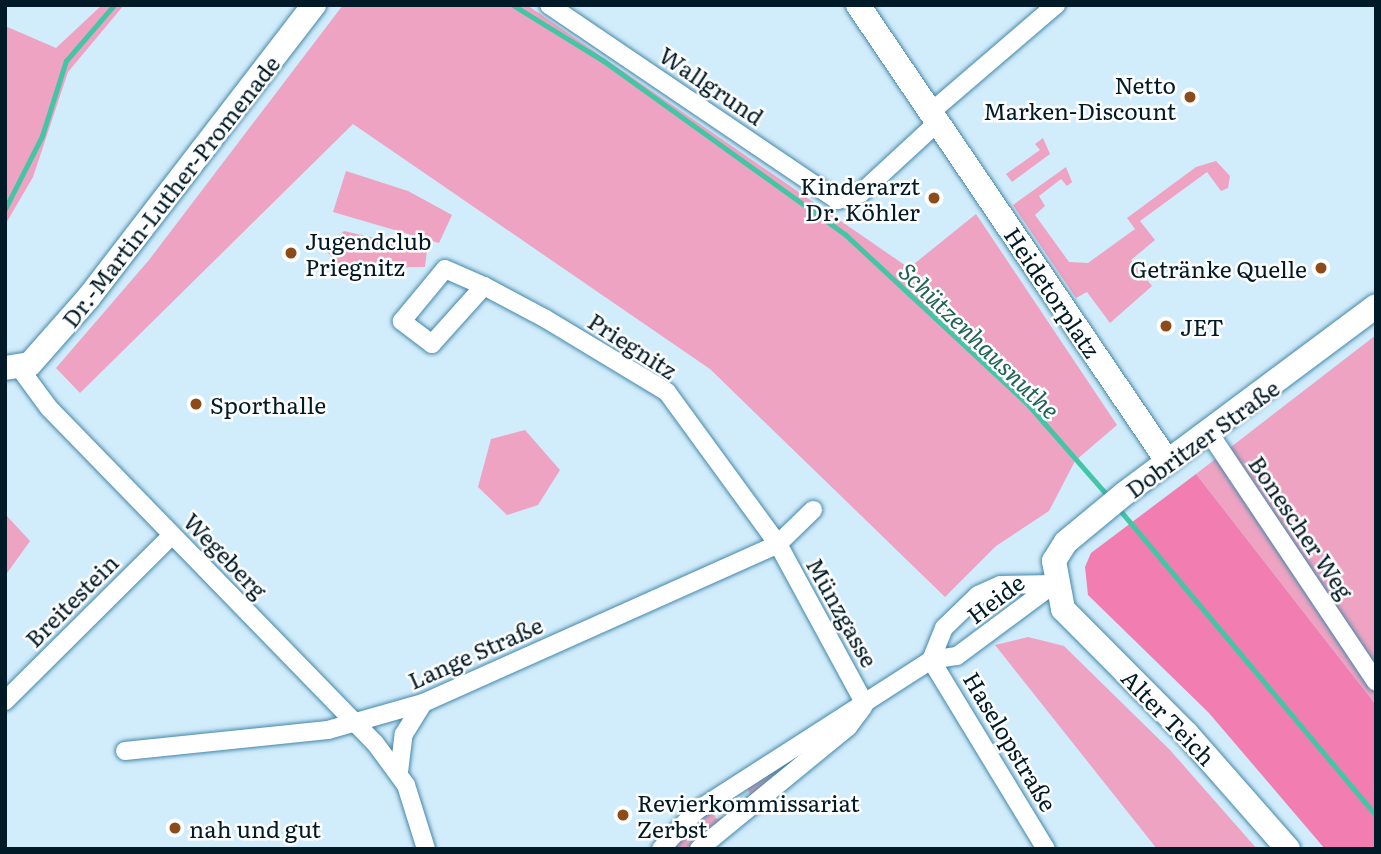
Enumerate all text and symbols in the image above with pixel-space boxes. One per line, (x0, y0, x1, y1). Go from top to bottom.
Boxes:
street label: Wallgrund (655, 40, 769, 130)
street label: Dr.-Martin-Luther-Promenade (55, 50, 285, 332)
place label: Netto Marken-Discount (983, 70, 1176, 124)
marker: Netto Marken-Discount (1182, 89, 1198, 105)
place label: Kinderarzt Dr. Köhler (800, 171, 920, 225)
marker: Kinderarzt Dr. Köhler (926, 190, 942, 206)
street label: Heidetorplatz (999, 222, 1107, 362)
place label: Jugendclub Priegnitz (305, 226, 431, 280)
marker: Jugendclub Priegnitz (283, 245, 299, 261)
place label: Getränke Quelle (1130, 254, 1307, 282)
water label: Schützenhausnuthe (894, 256, 1066, 424)
marker: Getränke Quelle (1313, 260, 1329, 276)
street label: Priegnitz (584, 306, 682, 384)
place label: JET (1180, 312, 1224, 340)
marker: JET (1158, 318, 1174, 334)
street label: Dobritzer Straße (1120, 373, 1284, 503)
place label: Sporthalle (210, 390, 326, 418)
marker: Sporthalle (188, 396, 204, 412)
street label: Bonescher Weg (1244, 450, 1360, 604)
street label: Wegeberg (179, 507, 273, 603)
street label: Breitestein (19, 548, 123, 652)
street label: Münzgasse (802, 553, 884, 671)
street label: Heide (961, 568, 1029, 628)
street label: Lange Straße (404, 610, 546, 694)
street label: Alter Teich (1117, 663, 1221, 771)
street label: Haselopstraße (959, 666, 1063, 816)
place label: Revierkommissariat Zerbst (637, 788, 860, 842)
marker: Revierkommissariat Zerbst (615, 807, 631, 823)
place label: nah und gut (189, 814, 321, 842)
marker: nah und gut (167, 820, 183, 836)

